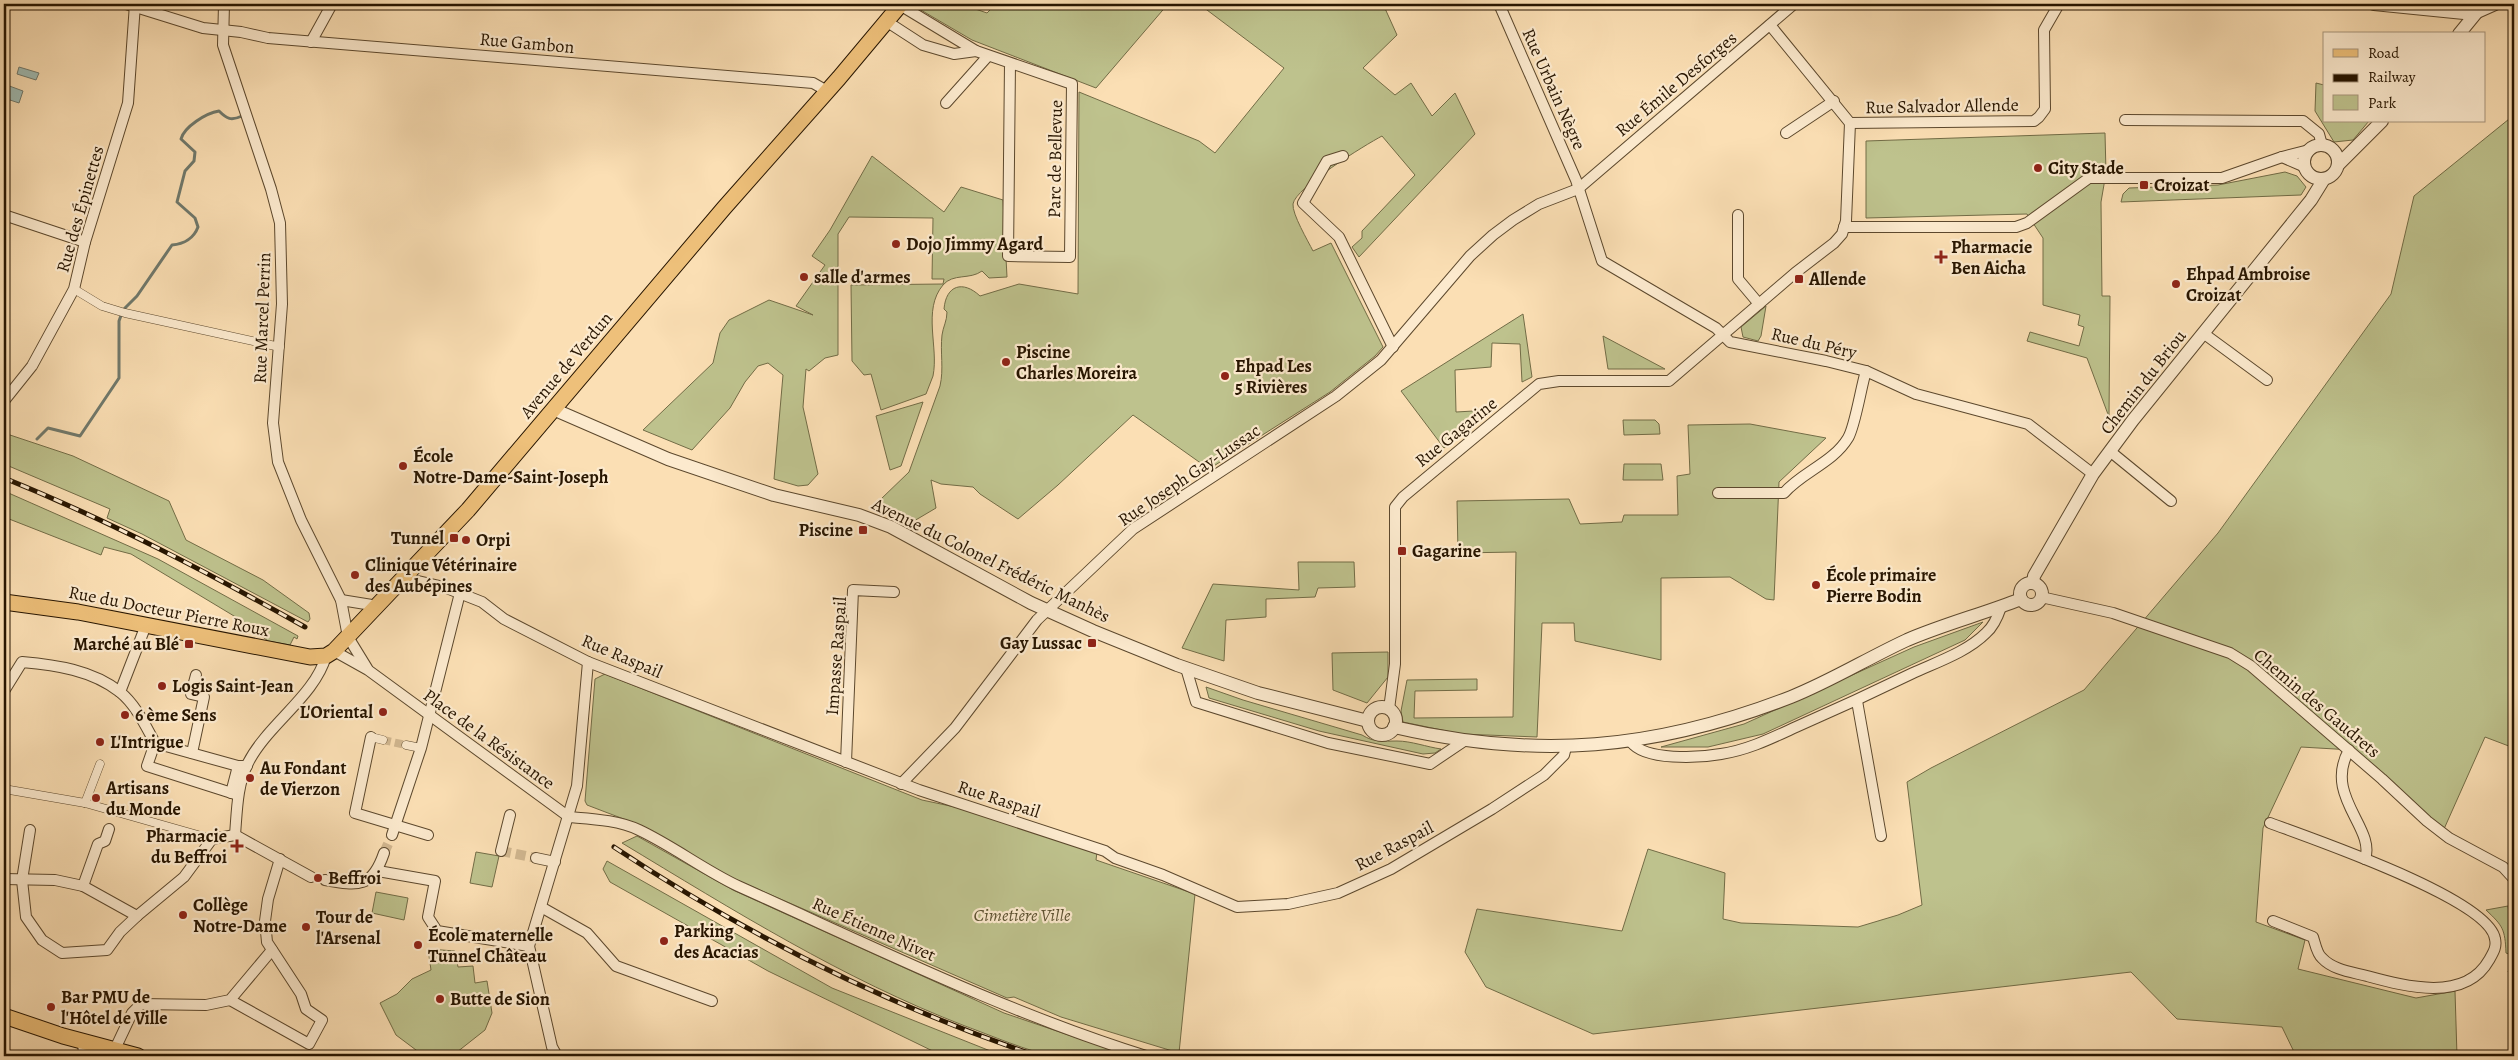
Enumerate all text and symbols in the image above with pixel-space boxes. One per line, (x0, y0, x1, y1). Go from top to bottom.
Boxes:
street label: Rue Urbain Nègre (1516, 24, 1592, 154)
street label: Rue Émile Desforges (1610, 26, 1742, 142)
street label: Rue Gambon (479, 27, 575, 59)
legend (2323, 32, 2486, 122)
text: Road (2368, 43, 2400, 63)
text: Railway (2368, 67, 2416, 87)
street label: Rue Salvador Allende (1865, 93, 2019, 119)
text: Park (2368, 93, 2397, 113)
street label: Parc de Bellevue (1042, 100, 1068, 218)
street label: Rue des Épinettes (50, 143, 110, 275)
place label: City Stade (2048, 156, 2124, 180)
marker: City Stade (2032, 162, 2044, 174)
place label: Croizat (2154, 173, 2210, 197)
marker: Croizat (2138, 179, 2150, 191)
place label: Dojo Jimmy Agard (906, 232, 1043, 256)
place label: Pharmacie Ben Aicha (1951, 235, 2032, 280)
marker: Dojo Jimmy Agard (890, 238, 902, 250)
marker: Pharmacie Ben Aicha (1935, 251, 1947, 263)
street label: Rue Marcel Perrin (248, 252, 276, 384)
place label: Ehpad Ambroise Croizat (2186, 262, 2310, 307)
place label: salle d'armes (814, 265, 911, 289)
place label: Allende (1808, 267, 1866, 291)
marker: salle d'armes (798, 271, 810, 283)
marker: Allende (1793, 273, 1805, 285)
marker: Ehpad Ambroise Croizat (2170, 278, 2182, 290)
street label: Avenue de Verdun (514, 307, 618, 424)
street label: Rue du Péry (1769, 322, 1860, 365)
street label: Chemin du Briou (2095, 325, 2192, 439)
place label: Piscine Charles Moreira (1016, 340, 1138, 385)
place label: Ehpad Les 5 Rivières (1235, 354, 1312, 399)
marker: Piscine Charles Moreira (1000, 356, 1012, 368)
marker: Ehpad Les 5 Rivières (1219, 370, 1231, 382)
street label: Rue Gagarine (1410, 391, 1502, 473)
street label: Rue Joseph Gay-Lussac (1113, 418, 1265, 532)
place label: École Notre-Dame-Saint-Joseph (413, 444, 609, 489)
marker: École Notre-Dame-Saint-Joseph (397, 460, 409, 472)
street label: Avenue du Colonel Frédéric Manhès (867, 491, 1114, 628)
place label: Piscine (799, 518, 853, 542)
marker: Piscine (857, 524, 869, 536)
place label: Tunnel (391, 526, 444, 550)
place label: Orpi (476, 528, 510, 552)
marker: Tunnel (448, 532, 460, 544)
marker: Orpi (460, 534, 472, 546)
place label: Gagarine (1412, 539, 1481, 563)
marker: Gagarine (1396, 545, 1408, 557)
place label: Clinique Vétérinaire des Aubépines (365, 553, 517, 598)
place label: École primaire Pierre Bodin (1826, 563, 1936, 608)
marker: Clinique Vétérinaire des Aubépines (349, 569, 361, 581)
marker: École primaire Pierre Bodin (1810, 579, 1822, 591)
street label: Rue du Docteur Pierre Roux (67, 580, 272, 642)
street label: Impasse Raspail (820, 595, 852, 716)
street label: Rue Raspail (578, 628, 667, 684)
place label: Gay Lussac (1000, 631, 1082, 655)
place label: Marché au Blé (73, 632, 179, 656)
marker: Gay Lussac (1086, 637, 1098, 649)
marker: Marché au Blé (183, 638, 195, 650)
street label: Chemin des Gaudrets (2249, 643, 2385, 763)
place label: Logis Saint-Jean (172, 674, 294, 698)
marker: Logis Saint-Jean (156, 680, 168, 692)
street label: Place de la Résistance (418, 683, 560, 795)
place label: L'Oriental (300, 700, 373, 724)
place label: 6 ème Sens (135, 703, 217, 727)
marker: L'Oriental (377, 706, 389, 718)
marker: 6 ème Sens (119, 709, 131, 721)
place label: L'Intrigue (110, 730, 183, 754)
marker: L'Intrigue (94, 736, 106, 748)
place label: Au Fondant de Vierzon (259, 756, 346, 801)
marker: Au Fondant de Vierzon (244, 772, 256, 784)
street label: Rue Raspail (955, 774, 1044, 824)
place label: Artisans du Monde (105, 776, 181, 821)
marker: Artisans du Monde (90, 792, 102, 804)
street label: Rue Raspail (1351, 815, 1438, 877)
place label: Pharmacie du Beffroi (146, 824, 227, 869)
marker: Pharmacie du Beffroi (231, 840, 243, 852)
place label: Beffroi (328, 866, 381, 890)
marker: Beffroi (312, 872, 324, 884)
street label: Rue Étienne Nivet (809, 891, 939, 967)
place label: Collège Notre-Dame (193, 893, 287, 938)
park label: Cimetière Ville (974, 903, 1071, 927)
place label: Tour de l'Arsenal (316, 905, 381, 950)
marker: Collège Notre-Dame (177, 909, 189, 921)
place label: Parking des Acacias (674, 919, 759, 964)
marker: Tour de l'Arsenal (300, 921, 312, 933)
place label: École maternelle Tunnel Château (428, 923, 553, 968)
marker: Parking des Acacias (658, 935, 670, 947)
marker: École maternelle Tunnel Château (412, 939, 424, 951)
place label: Bar PMU de l'Hôtel de Ville (61, 985, 168, 1030)
place label: Butte de Sion (450, 987, 550, 1011)
marker: Butte de Sion (434, 993, 446, 1005)
marker: Bar PMU de l'Hôtel de Ville (45, 1001, 57, 1013)

